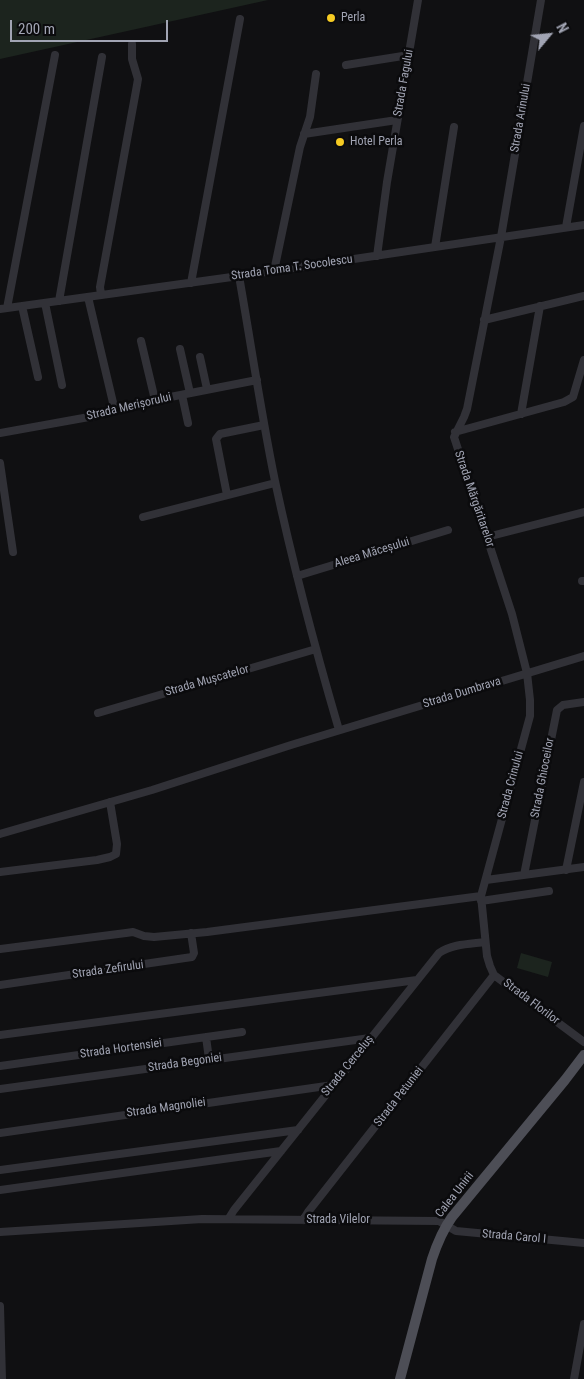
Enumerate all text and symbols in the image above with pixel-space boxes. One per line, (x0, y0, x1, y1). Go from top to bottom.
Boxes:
scale bar (12, 10, 170, 42)
north arrow (524, 10, 574, 60)
place label: Perla (341, 11, 365, 25)
marker: Perla (325, 12, 337, 24)
text: 200 m (18, 20, 55, 38)
text: N (553, 20, 571, 35)
street label: Strada Fagului (391, 48, 417, 118)
street label: Strada Arinului (508, 82, 534, 154)
place label: Hotel Perla (350, 135, 403, 149)
marker: Hotel Perla (334, 136, 346, 148)
street label: Strada Toma T. Socolescu (230, 252, 354, 284)
street label: Strada Merișorului (85, 390, 173, 424)
street label: Strada Mărgăritarelor (451, 449, 497, 549)
street label: Aleea Măceșului (333, 535, 411, 571)
street label: Strada Mușcatelor (163, 662, 251, 700)
street label: Strada Dumbrava (421, 674, 503, 712)
street label: Strada Ghioceilor (528, 737, 558, 819)
street label: Strada Crinului (495, 750, 527, 820)
street label: Strada Zefirului (71, 958, 145, 982)
street label: Strada Florilor (500, 976, 562, 1028)
street label: Strada Cerceluș (319, 1032, 377, 1100)
street label: Strada Hortensiei (79, 1036, 163, 1062)
street label: Strada Begoniei (147, 1051, 223, 1075)
street label: Strada Petuniei (371, 1064, 427, 1130)
street label: Strada Magnoliei (125, 1095, 207, 1121)
street label: Calea Unirii (433, 1169, 477, 1221)
street label: Strada Vilelor (306, 1213, 370, 1227)
street label: Strada Carol I (481, 1227, 547, 1247)

